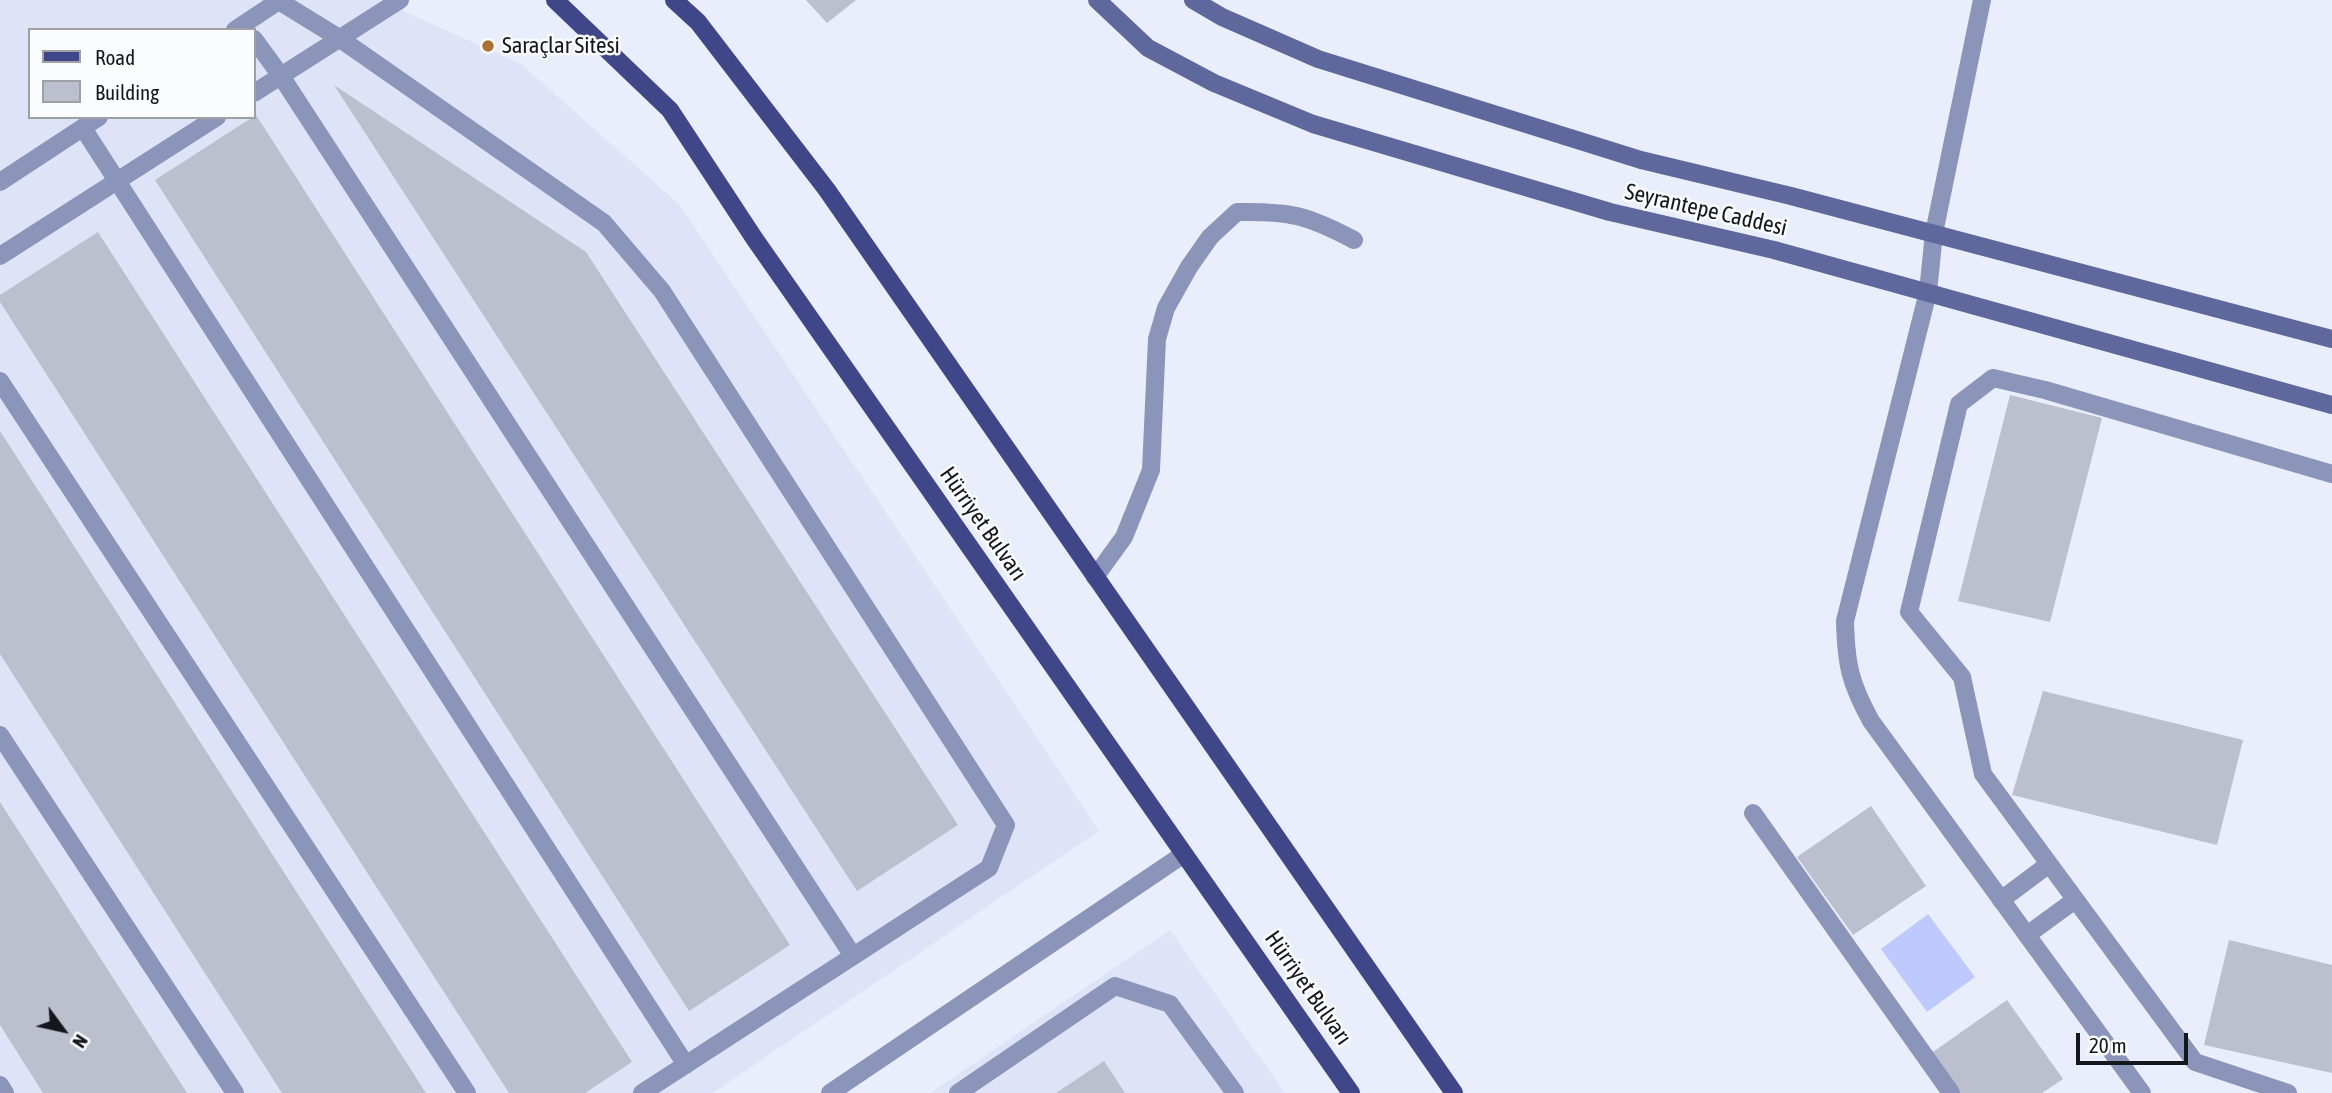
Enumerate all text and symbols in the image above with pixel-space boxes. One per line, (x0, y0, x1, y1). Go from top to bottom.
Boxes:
legend (28, 28, 256, 119)
place label: Saraçlar Sitesi (502, 32, 620, 60)
marker: Saraçlar Sitesi (480, 38, 496, 54)
text: Road (95, 45, 135, 69)
text: Building (95, 80, 159, 104)
street label: Seyrantepe Caddesi (1622, 178, 1790, 242)
street label: Hürriyet Bulvarı (934, 462, 1032, 586)
street label: Hürriyet Bulvarı (1259, 926, 1357, 1050)
north arrow (28, 995, 98, 1065)
scale bar (2080, 1020, 2192, 1064)
text: N (68, 1031, 93, 1052)
text: 20 m (2089, 1033, 2127, 1057)

